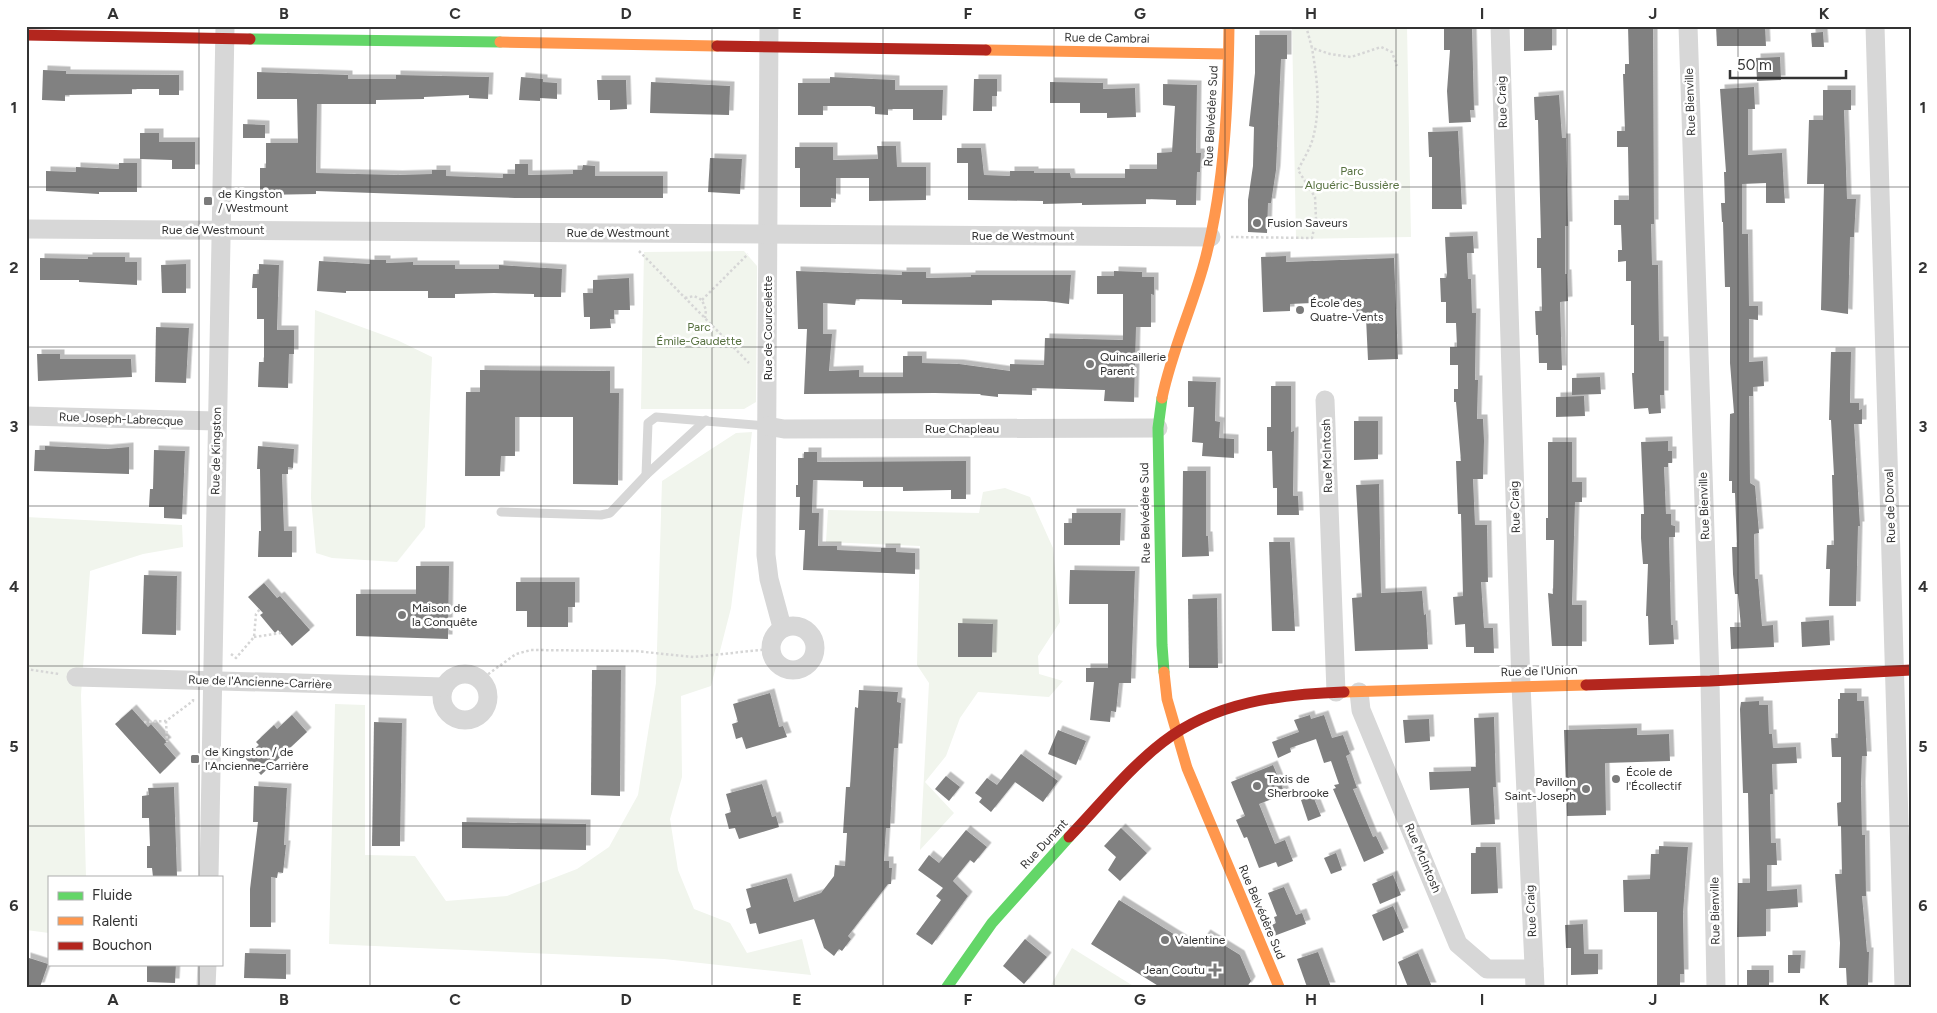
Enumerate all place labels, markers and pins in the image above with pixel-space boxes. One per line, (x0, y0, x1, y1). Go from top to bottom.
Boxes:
place label: de Kingston / Westmount (218, 187, 289, 215)
marker: de Kingston / Westmount (202, 195, 214, 207)
place label: Fusion Saveurs (1267, 216, 1348, 230)
marker: Fusion Saveurs (1251, 217, 1263, 229)
place label: École des Quatre-Vents (1310, 296, 1384, 324)
marker: École des Quatre-Vents (1294, 304, 1306, 316)
place label: Quincaillerie Parent (1100, 350, 1167, 378)
marker: Quincaillerie Parent (1084, 358, 1096, 370)
place label: Maison de la Conquête (412, 601, 478, 629)
marker: Maison de la Conquête (396, 609, 408, 621)
place label: de Kingston / de l'Ancienne-Carrière (205, 745, 309, 773)
marker: de Kingston / de l'Ancienne-Carrière (189, 753, 201, 765)
place label: École de l'Écollectif (1626, 765, 1682, 793)
place label: Taxis de Sherbrooke (1267, 772, 1329, 800)
marker: École de l'Écollectif (1610, 773, 1622, 785)
place label: Pavillon Saint-Joseph (1504, 775, 1576, 803)
marker: Taxis de Sherbrooke (1251, 780, 1263, 792)
marker: Pavillon Saint-Joseph (1580, 783, 1592, 795)
place label: Valentine (1175, 933, 1226, 947)
marker: Valentine (1159, 934, 1171, 946)
place label: Jean Coutu (1143, 963, 1205, 977)
marker: Jean Coutu (1209, 964, 1221, 976)

